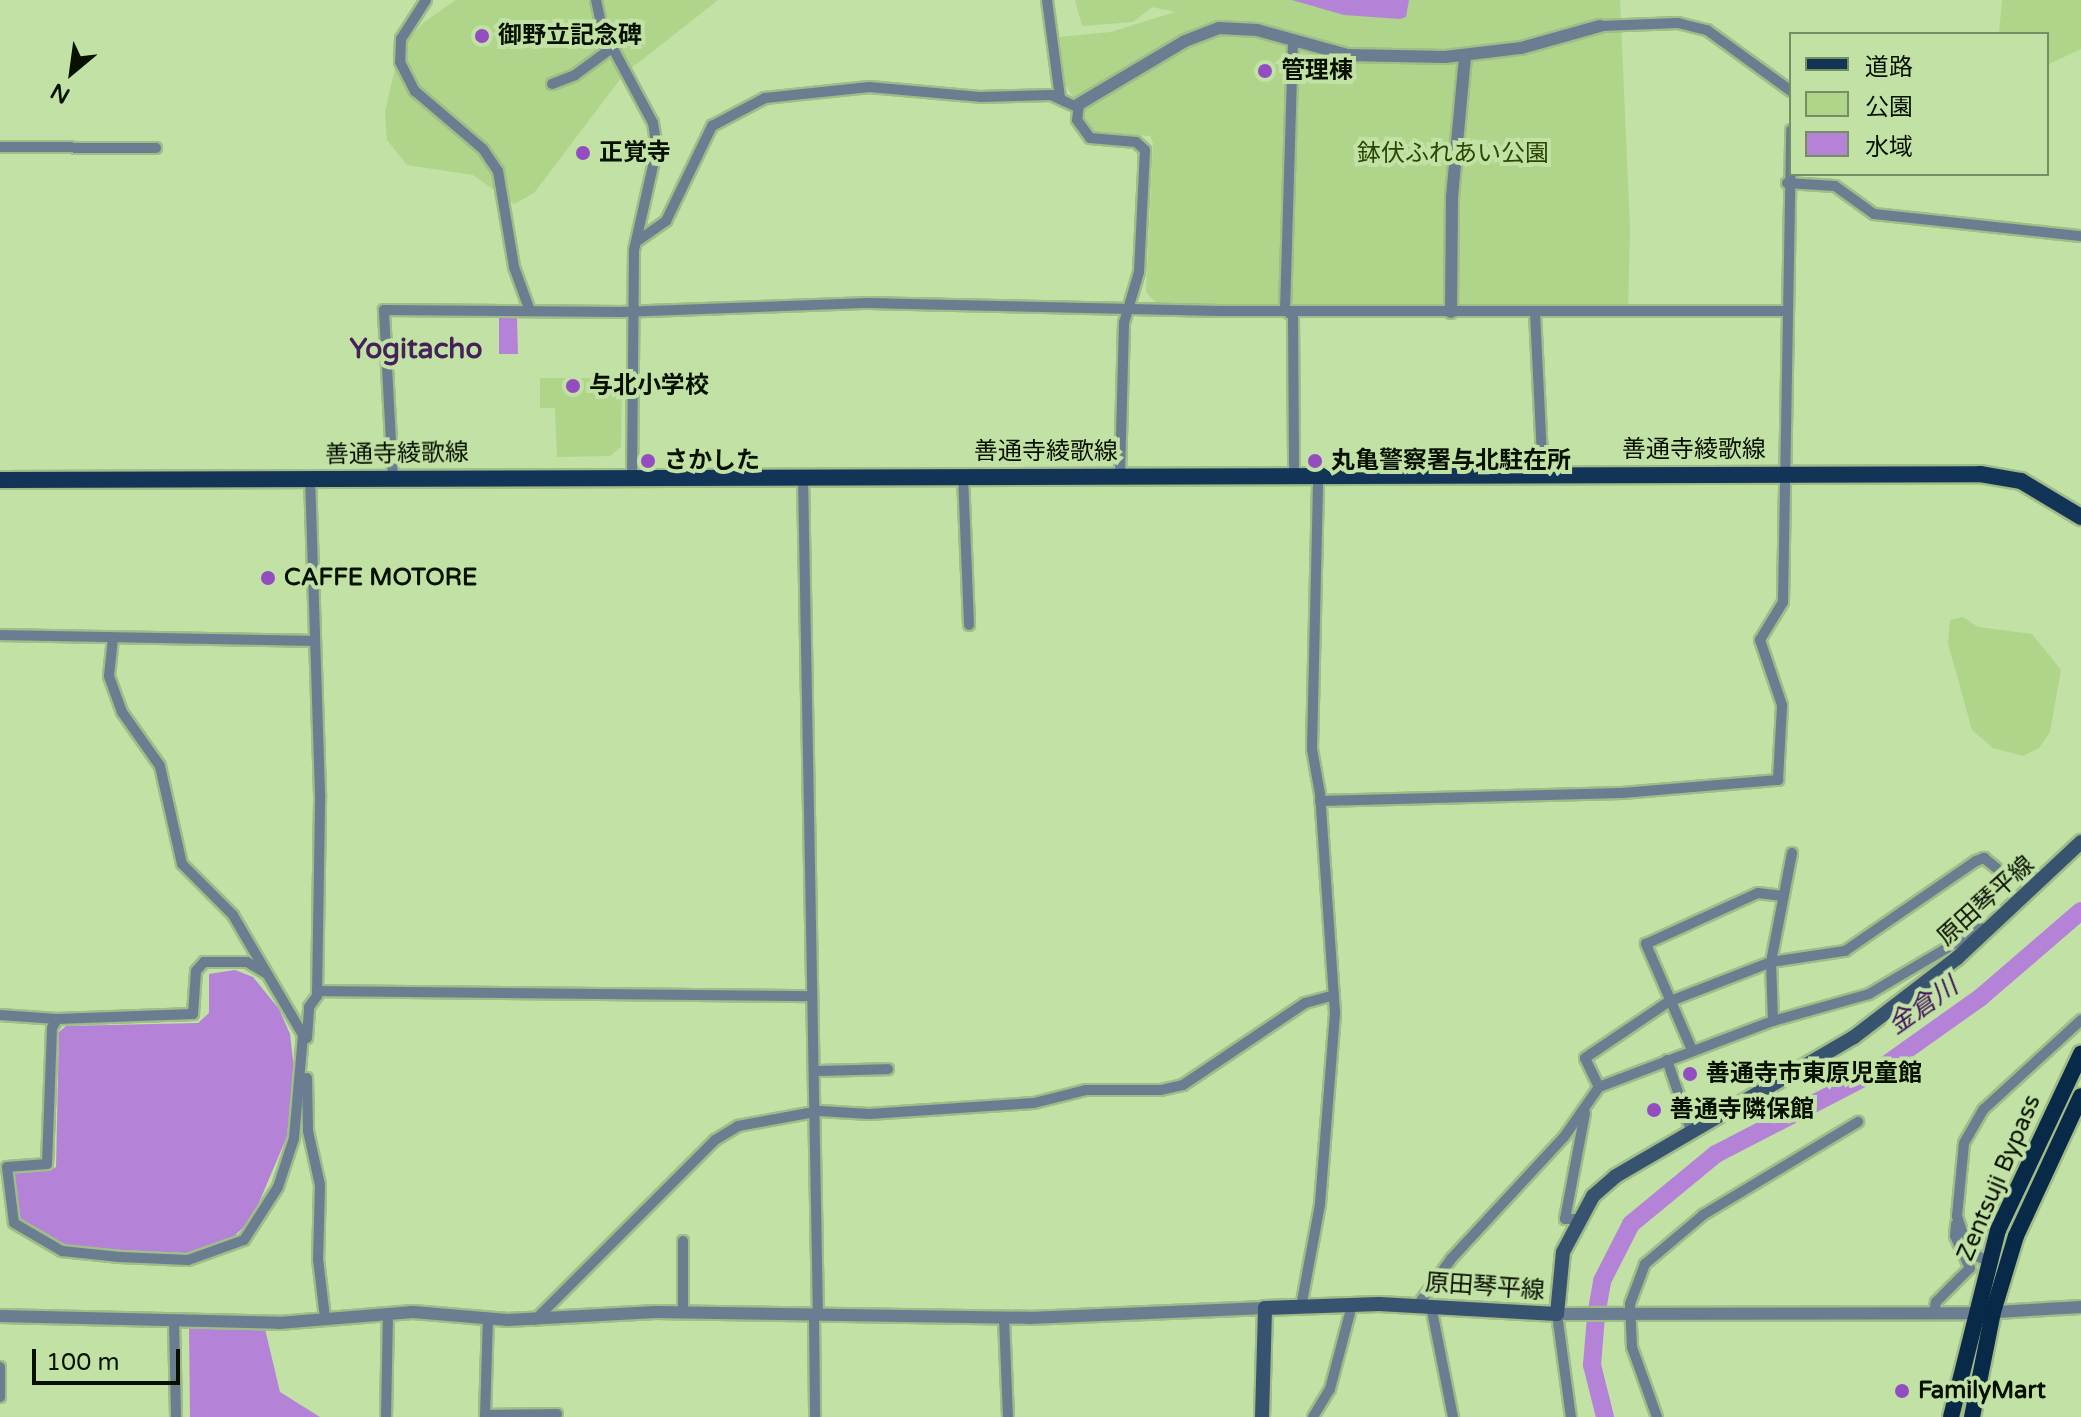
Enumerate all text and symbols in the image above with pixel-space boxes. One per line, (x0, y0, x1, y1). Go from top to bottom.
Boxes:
place label: 御野立記念碑 (498, 22, 642, 50)
marker: 御野立記念碑 (473, 27, 491, 45)
north arrow (32, 32, 112, 112)
legend (1789, 32, 2049, 176)
text: 道路 (1865, 53, 1913, 82)
place label: 管理棟 (1281, 57, 1353, 85)
marker: 管理棟 (1256, 62, 1274, 80)
text: N (46, 77, 74, 109)
text: 公園 (1865, 93, 1913, 122)
text: 水域 (1865, 133, 1913, 162)
place label: 正覚寺 (599, 139, 671, 167)
park label: 鉢伏ふれあい公園 (1357, 140, 1549, 168)
marker: 正覚寺 (574, 144, 592, 162)
district label: Yogitacho (350, 332, 482, 366)
place label: 与北小学校 (589, 372, 709, 400)
marker: 与北小学校 (564, 377, 582, 395)
street label: 善通寺綾歌線 (1622, 436, 1766, 464)
street label: 善通寺綾歌線 (325, 438, 469, 470)
street label: 善通寺綾歌線 (974, 438, 1118, 466)
place label: さかした (664, 447, 760, 475)
place label: 丸亀警察署与北駐在所 (1331, 447, 1571, 475)
marker: さかした (639, 452, 657, 470)
marker: 丸亀警察署与北駐在所 (1306, 452, 1324, 470)
place label: CAFFE MOTORE (284, 564, 477, 592)
marker: CAFFE MOTORE (259, 569, 277, 587)
street label: 原田琴平線 (1932, 850, 2040, 952)
water label: 金倉川 (1882, 971, 1964, 1041)
place label: 善通寺市東原児童館 (1706, 1060, 1922, 1088)
marker: 善通寺市東原児童館 (1681, 1065, 1699, 1083)
street label: Zentsuji Bypass (1951, 1091, 2047, 1265)
place label: 善通寺隣保館 (1670, 1096, 1814, 1124)
marker: 善通寺隣保館 (1645, 1101, 1663, 1119)
street label: 原田琴平線 (1424, 1268, 1546, 1306)
scale bar (36, 1333, 184, 1383)
text: 100 m (46, 1348, 120, 1377)
place label: FamilyMart (1918, 1377, 2046, 1405)
marker: FamilyMart (1893, 1382, 1911, 1400)

